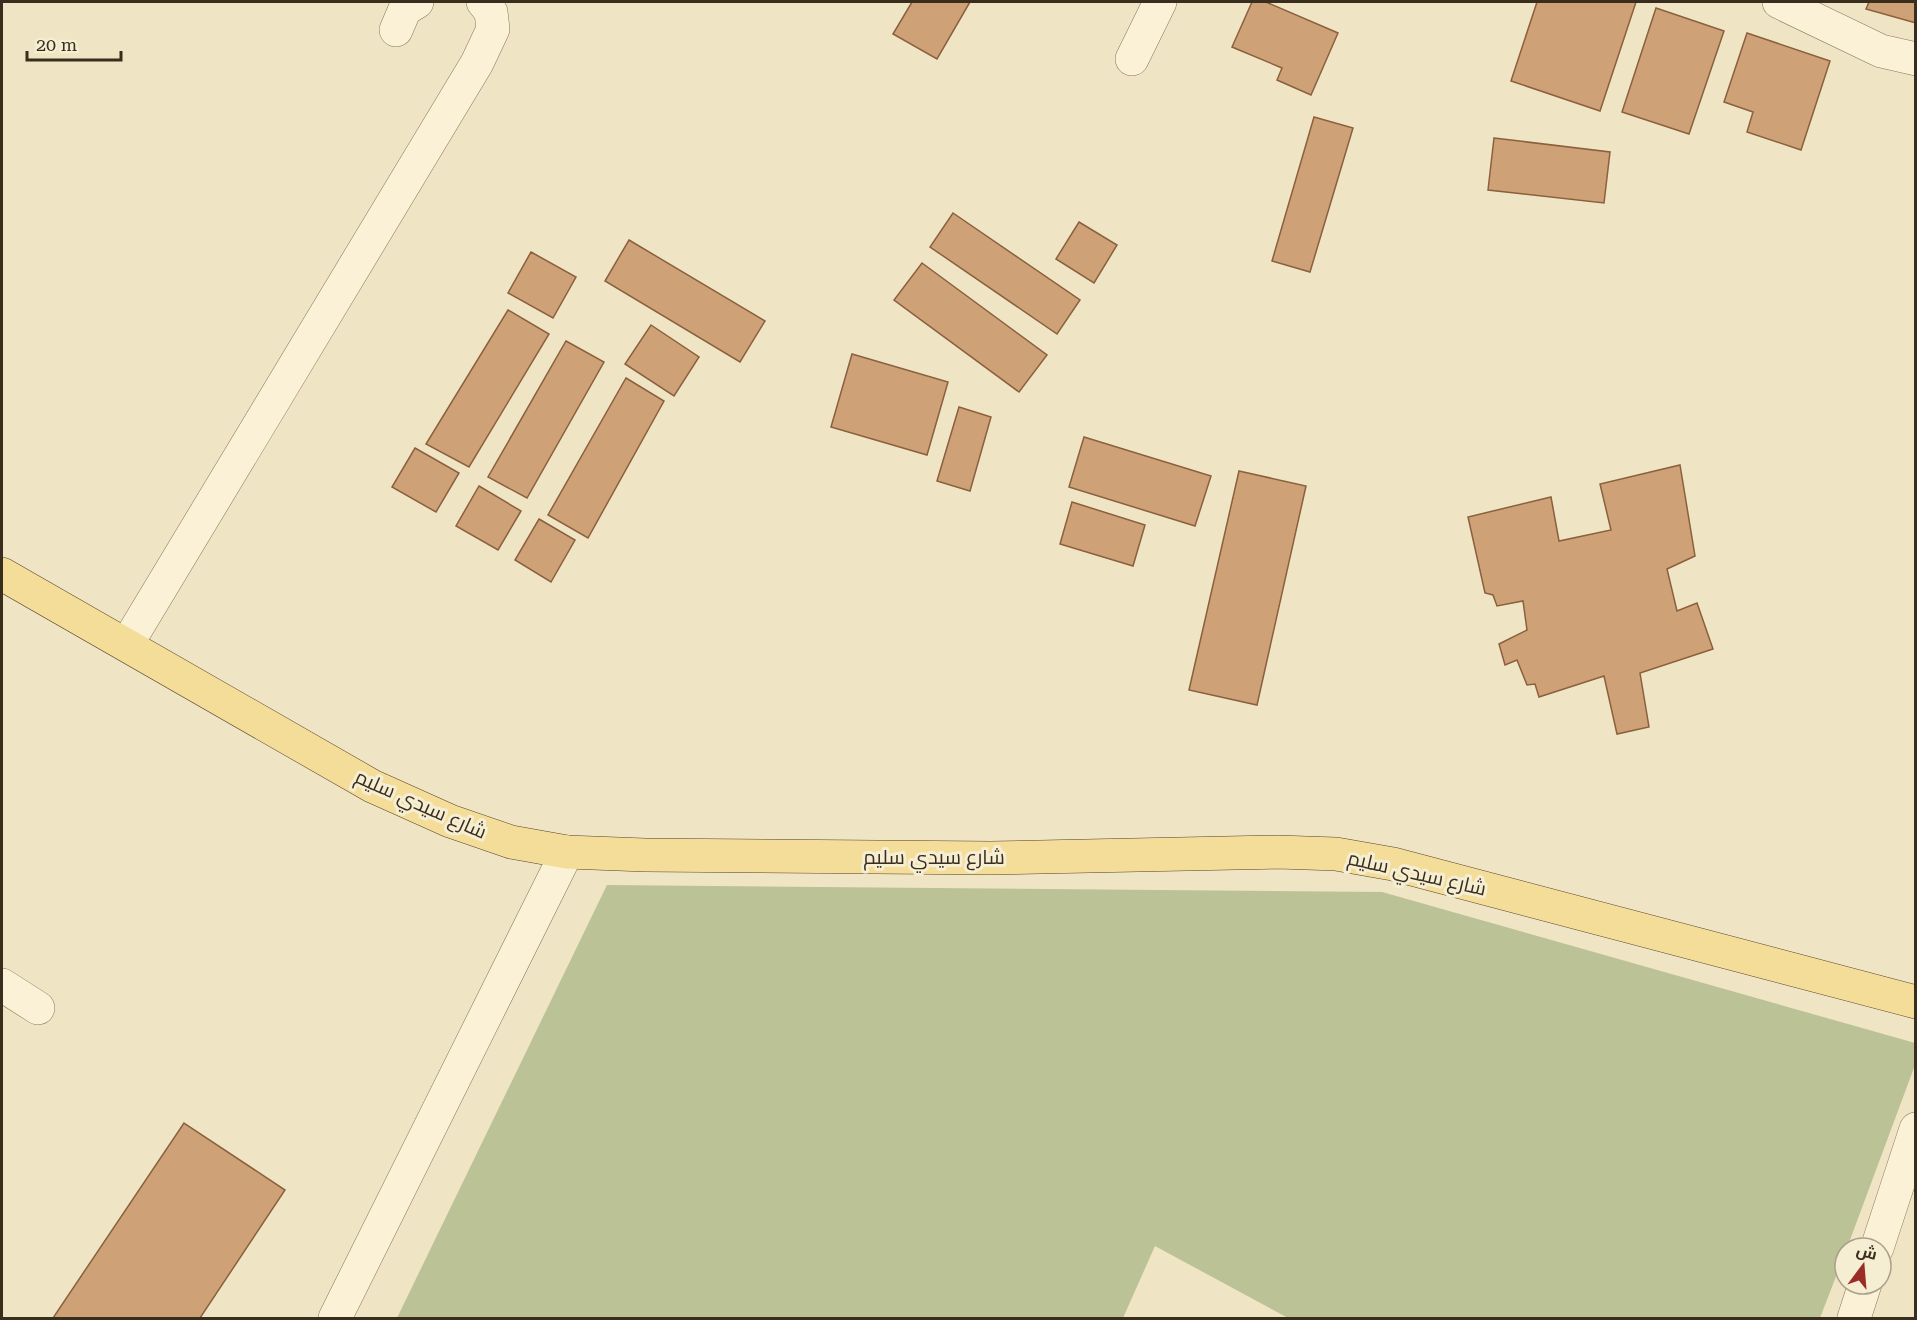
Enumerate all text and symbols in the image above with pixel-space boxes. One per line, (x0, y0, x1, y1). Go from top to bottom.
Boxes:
scale bar (27, 24, 122, 62)
text: 20 m (36, 34, 77, 55)
street label: شارع سيدي سليم (350, 764, 491, 847)
street label: شارع سيدي سليم (863, 845, 1005, 873)
street label: شارع سيدي سليم (1344, 845, 1489, 905)
north arrow (1833, 1236, 1893, 1296)
text: ش (1855, 1240, 1879, 1264)

